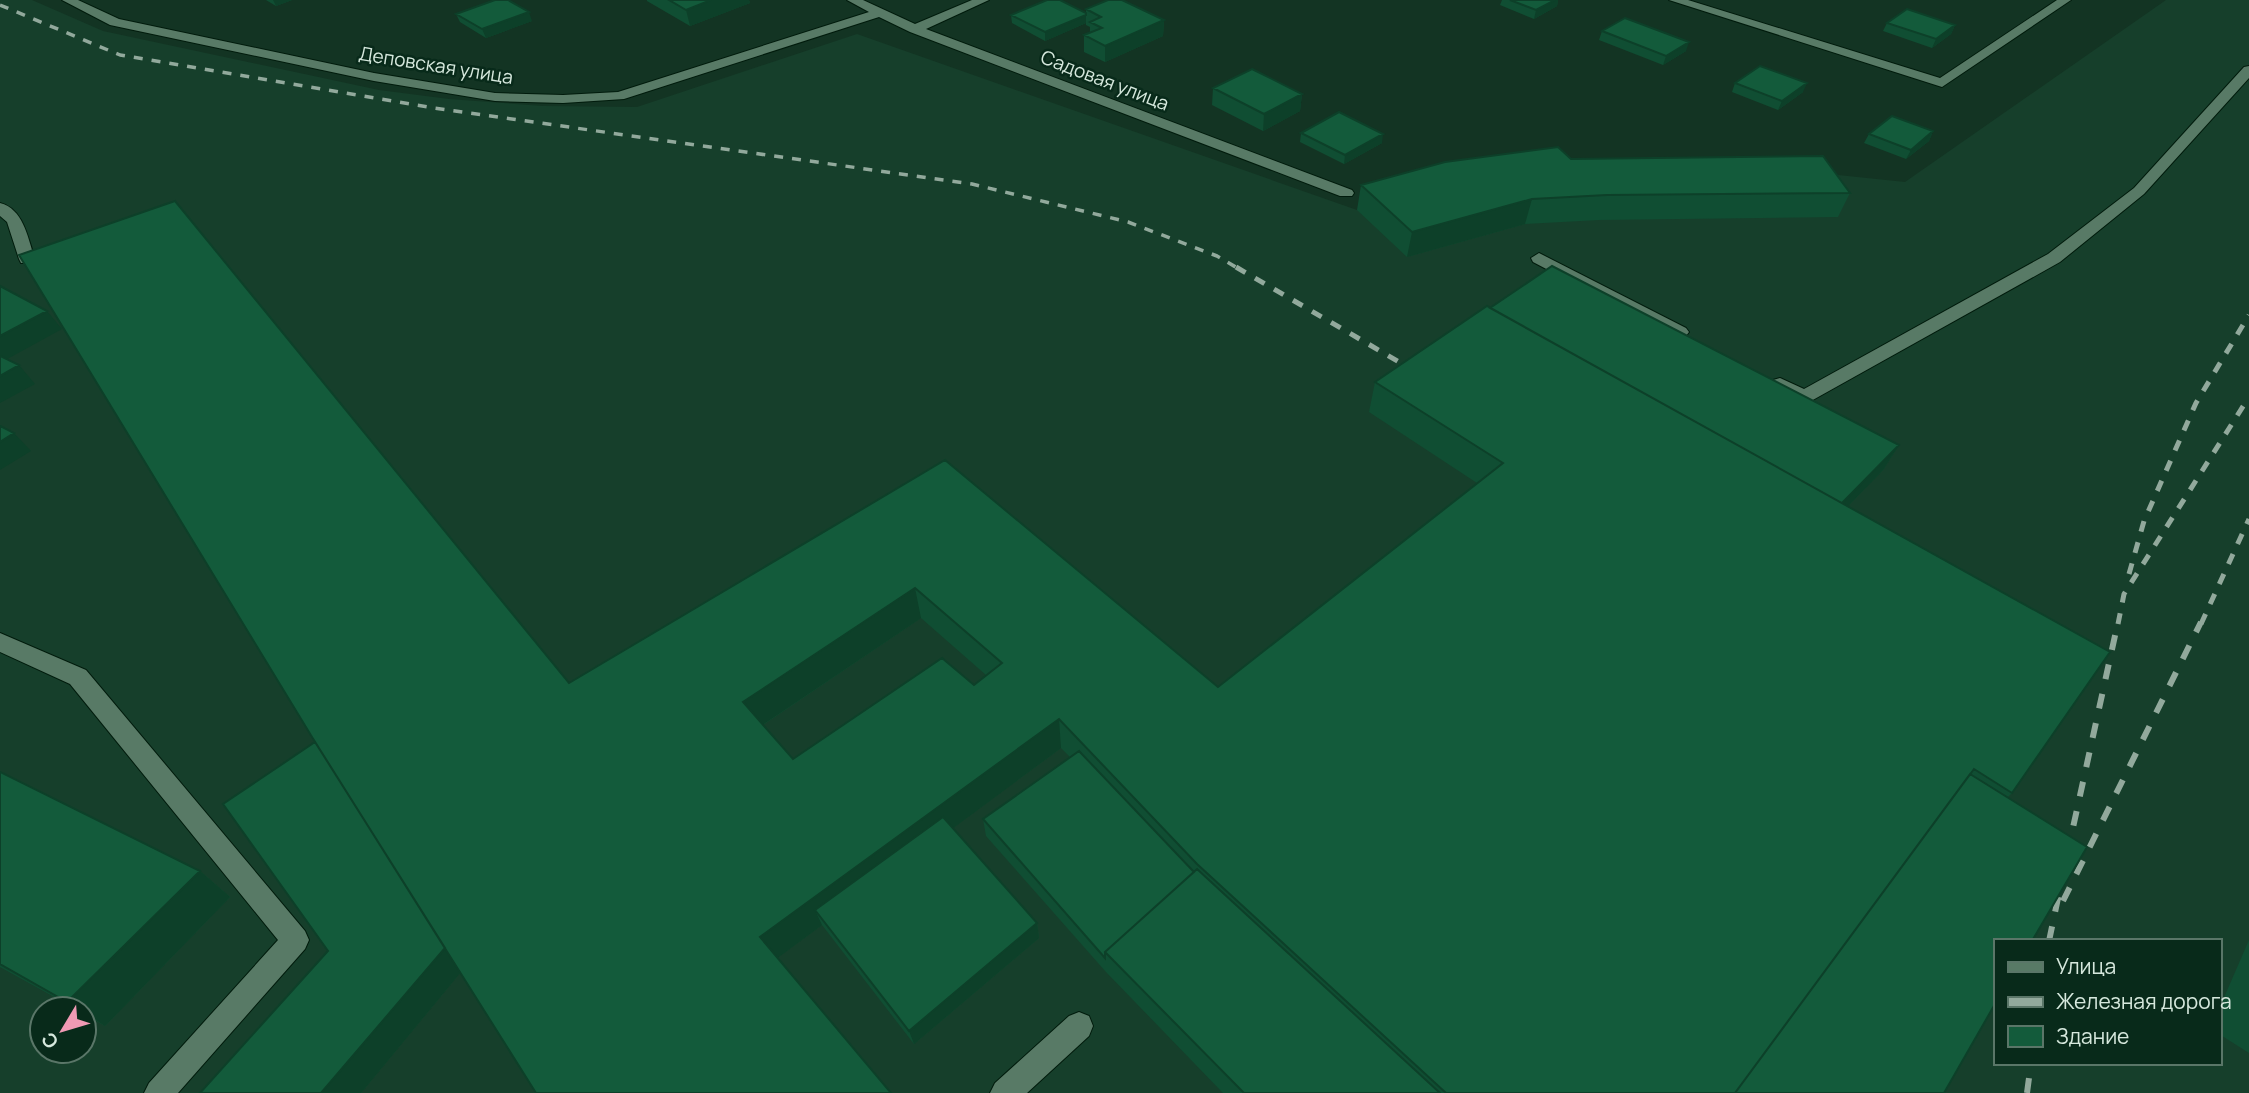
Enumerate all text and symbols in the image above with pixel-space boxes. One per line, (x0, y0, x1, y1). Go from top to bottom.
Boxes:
street label: Деповская улица (357, 40, 515, 90)
street label: Садовая улица (1037, 44, 1173, 116)
legend (1994, 939, 2221, 1065)
text: Улица (2056, 952, 2116, 980)
text: Железная дорога (2056, 987, 2232, 1015)
north arrow (28, 995, 98, 1065)
text: Здание (2056, 1022, 2129, 1050)
text: С (35, 1027, 64, 1054)

